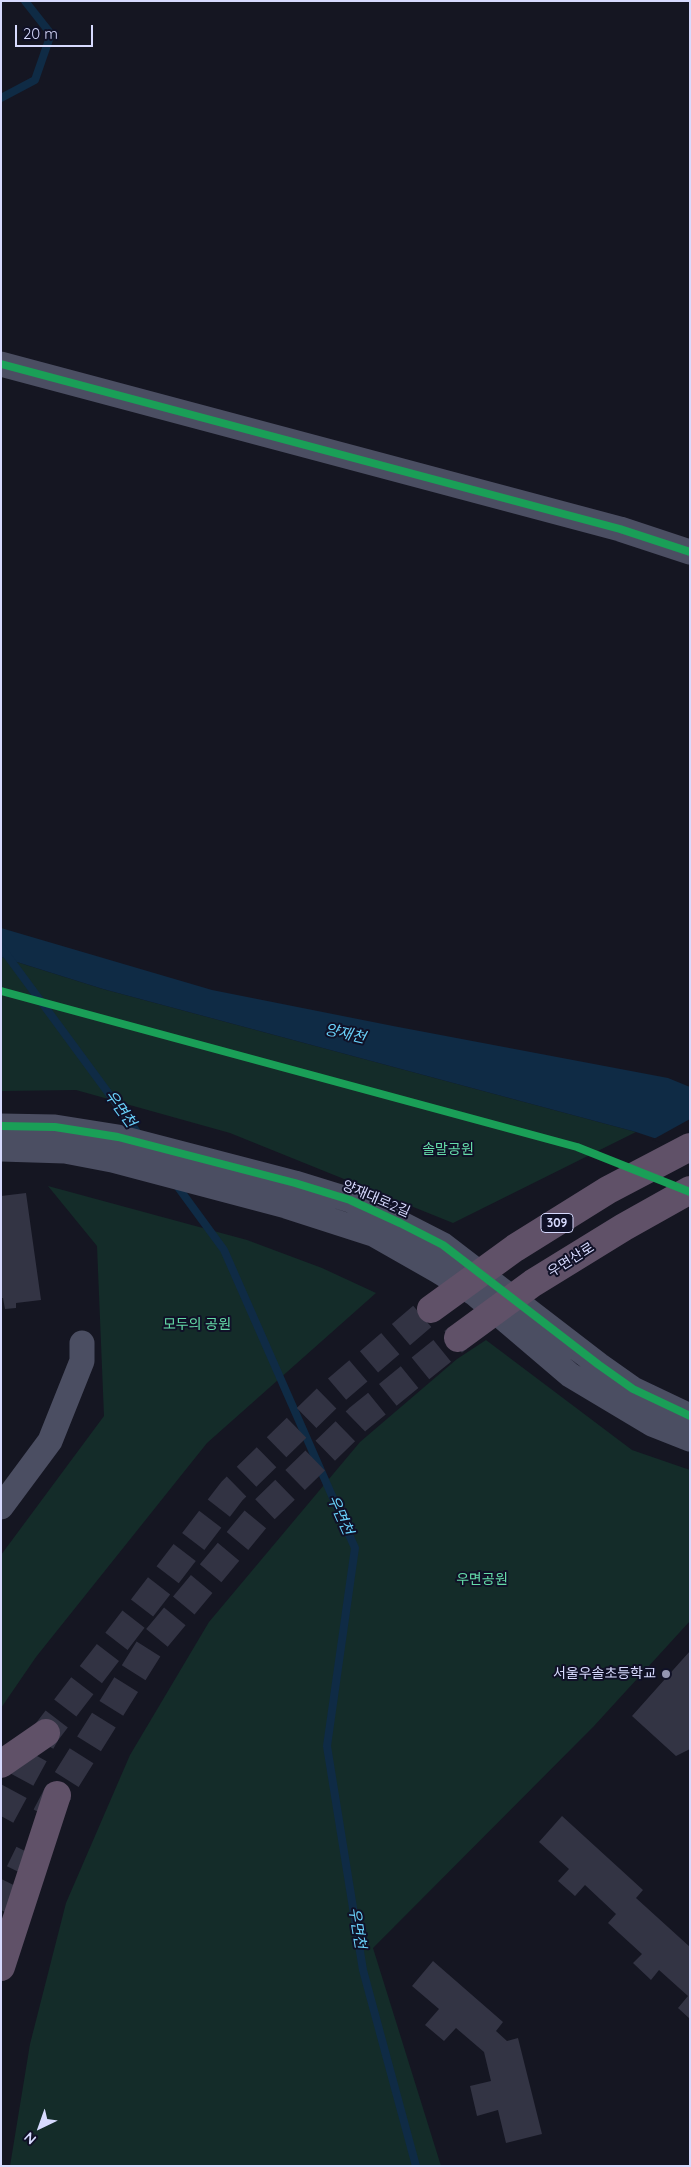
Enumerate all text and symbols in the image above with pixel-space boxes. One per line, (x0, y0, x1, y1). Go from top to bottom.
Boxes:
scale bar (18, 15, 95, 47)
text: 20 m (23, 24, 58, 43)
water label: 양재천 (323, 1021, 367, 1047)
water label: 우면천 (101, 1087, 139, 1131)
park label: 솔말공원 (422, 1142, 474, 1158)
street label: 양재대로2길 (340, 1177, 412, 1221)
road number: 309 (541, 1214, 573, 1232)
street label: 우면산로 (545, 1239, 597, 1281)
park label: 모두의 공원 (163, 1317, 231, 1333)
water label: 우면천 (323, 1492, 357, 1538)
park label: 우면공원 (456, 1572, 508, 1588)
place label: 서울우솔초등학교 (553, 1666, 656, 1682)
marker: 서울우솔초등학교 (660, 1668, 672, 1680)
water label: 우면천 (345, 1906, 369, 1950)
north arrow (15, 2102, 65, 2152)
text: N (20, 2128, 40, 2148)

